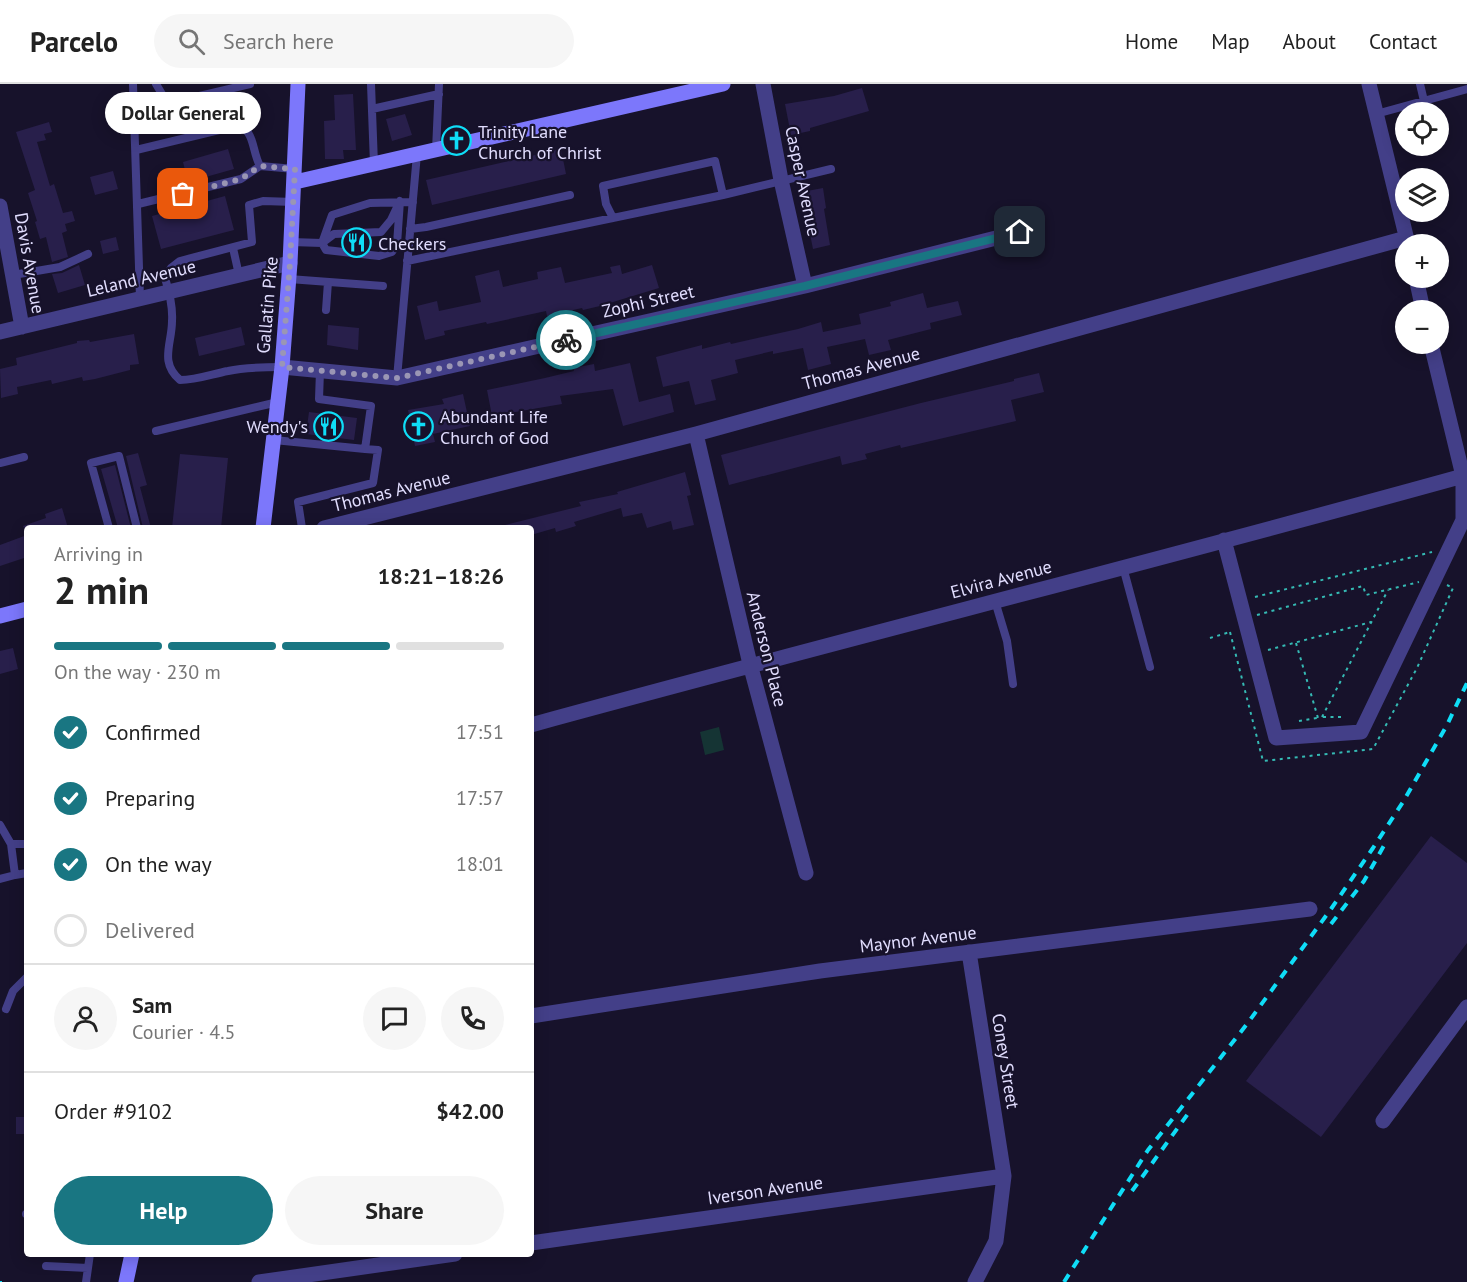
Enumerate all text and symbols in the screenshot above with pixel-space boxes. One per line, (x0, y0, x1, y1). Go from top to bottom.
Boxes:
search box (154, 14, 574, 68)
text: Parcelo (30, 23, 118, 60)
icon: search (175, 25, 208, 58)
text: Search here (223, 27, 334, 55)
text: Home (1125, 28, 1178, 55)
text: Map (1211, 28, 1250, 55)
text: About (1283, 28, 1336, 55)
text: Contact (1369, 28, 1437, 55)
callout: Dollar General (105, 92, 261, 134)
text: Dollar General (121, 100, 245, 126)
map controls (1395, 102, 1449, 354)
button: locate (1395, 102, 1449, 156)
place label: Trinity Lane Church of Christ (478, 120, 601, 164)
street label: Casper Avenue (780, 124, 826, 238)
church icon: Trinity Lane Church of Christ (441, 125, 473, 157)
pin (157, 168, 208, 219)
button: layers (1395, 168, 1449, 222)
icon: bag (166, 177, 199, 210)
pin (994, 206, 1045, 257)
street label: Davis Avenue (10, 211, 50, 315)
icon: home (1003, 215, 1036, 248)
restaurant icon: Checkers (341, 227, 373, 259)
place label: Checkers (378, 232, 446, 255)
button: + (1395, 234, 1449, 288)
street label: Leland Avenue (84, 254, 198, 302)
street label: Gallatin Pike (251, 255, 283, 355)
street label: Zophi Street (600, 279, 696, 323)
button: − (1395, 300, 1449, 354)
courier (536, 310, 596, 370)
icon: bike (550, 324, 583, 357)
street label: Thomas Avenue (800, 341, 922, 395)
place label: Abundant Life Church of God (440, 405, 549, 449)
restaurant icon: Wendy's (313, 410, 345, 442)
church icon: Abundant Life Church of God (403, 410, 435, 442)
place label: Wendy's (246, 415, 308, 438)
street label: Thomas Avenue (329, 465, 453, 517)
text: Arriving in (54, 541, 143, 567)
street label: Elvira Avenue (948, 554, 1054, 604)
text: 18:21–18:26 (378, 562, 504, 590)
text: 2 min (54, 564, 149, 615)
street label: Anderson Place (742, 589, 792, 709)
text: On the way · 230 m (54, 659, 221, 685)
icon: check (54, 716, 87, 749)
text: Confirmed (105, 718, 201, 746)
text: 17:51 (456, 719, 504, 745)
icon: check (54, 782, 87, 815)
text: Preparing (105, 784, 195, 812)
text: 17:57 (456, 785, 504, 811)
icon: check (54, 848, 87, 881)
text: On the way (105, 850, 212, 878)
text: 18:01 (456, 851, 504, 877)
text: Delivered (105, 916, 195, 944)
street label: Maynor Avenue (858, 920, 978, 958)
button: person (54, 987, 117, 1050)
button: chat (363, 987, 426, 1050)
button: phone (441, 987, 504, 1050)
text: Sam (132, 991, 172, 1019)
street label: Coney Street (987, 1012, 1025, 1110)
text: Courier · 4.5 (132, 1019, 235, 1045)
text: Order #9102 (54, 1097, 173, 1125)
text: $42.00 (436, 1097, 504, 1125)
street label: Iverson Avenue (706, 1171, 824, 1209)
button: Help (54, 1176, 273, 1245)
button: Share (285, 1176, 504, 1245)

